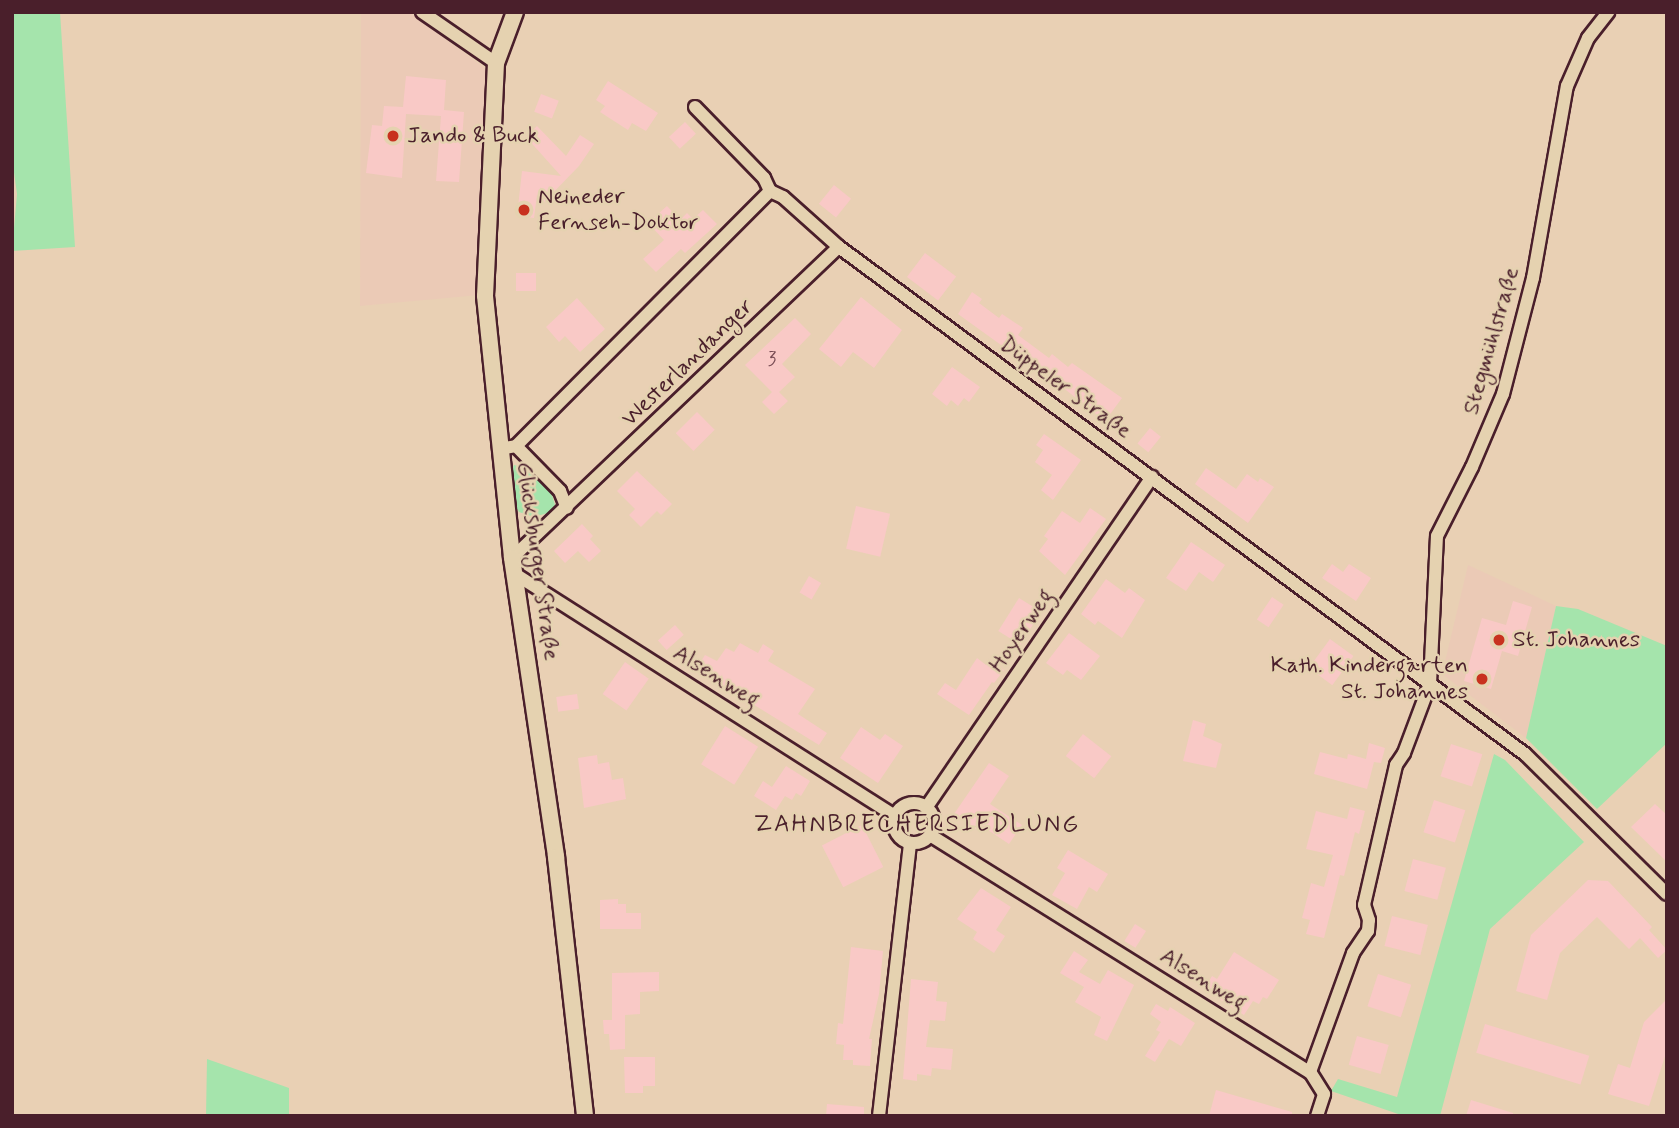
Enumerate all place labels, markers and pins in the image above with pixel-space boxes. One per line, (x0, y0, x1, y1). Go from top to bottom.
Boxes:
place label: Jando & Buck (407, 122, 539, 150)
marker: Jando & Buck (385, 128, 401, 144)
place label: Neineder Fernseh-Doktor (538, 183, 698, 237)
marker: Neineder Fernseh-Doktor (516, 202, 532, 218)
place label: St. Johannes (1513, 626, 1640, 654)
marker: St. Johannes (1491, 632, 1507, 648)
place label: Kath. Kindergarten St. Johannes (1271, 652, 1468, 706)
marker: Kath. Kindergarten St. Johannes (1474, 671, 1490, 687)

